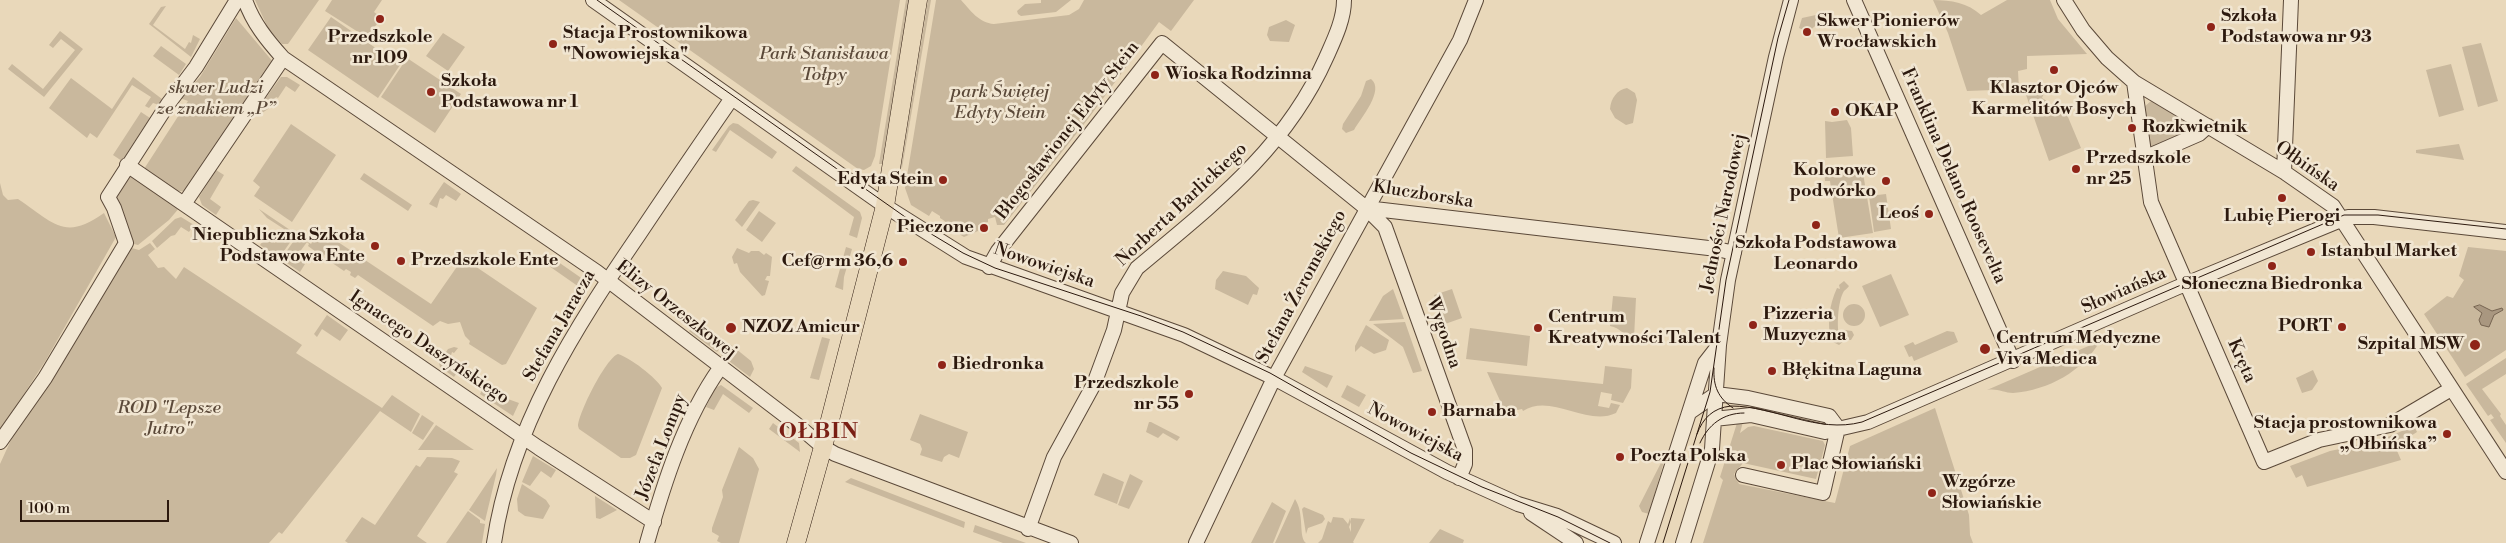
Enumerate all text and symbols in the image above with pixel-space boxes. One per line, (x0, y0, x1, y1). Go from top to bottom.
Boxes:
place label: Szkoła Podstawowa nr 93 (2221, 6, 2372, 48)
place label: Skwer Pionierów Wrocławskich (1817, 11, 1959, 54)
marker: Przedszkole nr 109 (374, 13, 386, 25)
marker: Szkoła Podstawowa nr 93 (2205, 21, 2217, 33)
place label: Stacja Prostownikowa "Nowowiejska" (563, 23, 748, 66)
marker: Skwer Pionierów Wrocławskich (1801, 26, 1813, 38)
place label: Przedszkole nr 109 (328, 27, 432, 70)
marker: Stacja Prostownikowa "Nowowiejska" (547, 38, 559, 50)
street label: Błogosławionej Edyty Stein (992, 38, 1144, 224)
park label: Park Stanisława Tołpy (760, 44, 888, 86)
place label: Wioska Rodzinna (1165, 64, 1312, 86)
marker: Klasztor Ojców Karmelitów Bosych (2048, 64, 2060, 76)
street label: Franklina Delano Roosevelta (1896, 65, 2010, 287)
marker: Wioska Rodzinna (1149, 69, 1161, 81)
place label: Szkoła Podstawowa nr 1 (441, 71, 578, 114)
park label: skwer Ludzi ze znakiem „P” (157, 78, 275, 120)
place label: Klasztor Ojców Karmelitów Bosych (1971, 78, 2137, 120)
park label: park Świętej Edyty Stein (951, 82, 1049, 125)
marker: Szkoła Podstawowa nr 1 (425, 86, 437, 98)
place label: OKAP (1845, 101, 1898, 123)
marker: OKAP (1829, 106, 1841, 118)
place label: Rozkwietnik (2142, 117, 2248, 139)
marker: Rozkwietnik (2126, 122, 2138, 134)
street label: Jedności Narodowej (1697, 132, 1751, 294)
street label: Ołbińska (2271, 137, 2343, 197)
street label: Norberta Barlickiego (1112, 139, 1252, 271)
place label: Przedszkole nr 25 (2086, 148, 2191, 190)
place label: Kolorowe podwórko (1790, 160, 1876, 202)
marker: Przedszkole nr 25 (2070, 163, 2082, 175)
place label: Edyta Stein (837, 169, 933, 191)
marker: Edyta Stein (937, 174, 949, 186)
marker: Kolorowe podwórko (1880, 175, 1892, 187)
street label: Kluczborska (1371, 176, 1475, 214)
marker: Lubię Pierogi (2276, 192, 2288, 204)
place label: Leoś (1879, 203, 1919, 225)
place label: Lubię Pierogi (2224, 206, 2340, 228)
street label: Stefana Żeromskiego (1252, 207, 1352, 367)
marker: Leoś (1923, 208, 1935, 220)
place label: Pieczone (897, 217, 974, 239)
marker: Szkoła Podstawowa Leonardo (1810, 219, 1822, 231)
marker: Pieczone (978, 222, 990, 234)
place label: Niepubliczna Szkoła Podstawowa Ente (192, 225, 365, 268)
place label: Szkoła Podstawowa Leonardo (1735, 233, 1897, 276)
street label: Nowowiejska (991, 239, 1097, 293)
marker: Niepubliczna Szkoła Podstawowa Ente (369, 240, 381, 252)
place label: Istanbul Market (2321, 241, 2457, 263)
marker: Istanbul Market (2305, 246, 2317, 258)
place label: Przedszkole Ente (411, 250, 558, 272)
place label: Cef@rm 36,6 (782, 251, 893, 273)
marker: Przedszkole Ente (395, 255, 407, 267)
street label: Elizy Orzeszkowej (611, 256, 741, 364)
marker: Cef@rm 36,6 (897, 256, 909, 268)
marker: Słoneczna Biedronka (2266, 260, 2278, 272)
street label: Słowiańska (2078, 263, 2170, 319)
street label: Stefana Jaracza (519, 266, 601, 386)
place label: Słoneczna Biedronka (2181, 274, 2363, 296)
street label: Ignacego Daszyńskiego (345, 286, 513, 410)
street label: Wygodna (1421, 295, 1465, 371)
place label: Pizzeria Muzyczna (1763, 304, 1847, 346)
place label: Centrum Kreatywności Talent (1548, 307, 1721, 350)
place label: PORT (2278, 316, 2332, 338)
place label: NZOZ Amicur (742, 317, 860, 339)
marker: Pizzeria Muzyczna (1747, 319, 1759, 331)
marker: NZOZ Amicur (724, 321, 738, 335)
marker: PORT (2336, 321, 2348, 333)
marker: Centrum Kreatywności Talent (1532, 322, 1544, 334)
place label: Centrum Medyczne Viva Medica (1996, 328, 2161, 370)
place label: Szpital MSW (2358, 334, 2464, 356)
street label: Kręta (2222, 336, 2260, 386)
marker: Szpital MSW (2468, 338, 2482, 352)
marker: Centrum Medyczne Viva Medica (1978, 342, 1992, 356)
place label: Biedronka (952, 354, 1044, 376)
marker: Biedronka (936, 359, 948, 371)
place label: Błękitna Laguna (1782, 360, 1922, 382)
marker: Błękitna Laguna (1766, 365, 1778, 377)
place label: Przedszkole nr 55 (1074, 373, 1179, 416)
marker: Przedszkole nr 55 (1183, 388, 1195, 400)
street label: Józefa Lompy (632, 391, 692, 503)
park label: ROD "Lepsze Jutro" (117, 398, 221, 440)
street label: Nowowiejska (1363, 399, 1467, 467)
place label: Barnaba (1442, 401, 1516, 423)
marker: Barnaba (1426, 406, 1438, 418)
place label: Stacja prostownikowa „Ołbińska” (2254, 413, 2437, 456)
district label: OŁBIN (778, 420, 860, 446)
marker: Stacja prostownikowa „Ołbińska” (2441, 428, 2453, 440)
place label: Poczta Polska (1630, 446, 1746, 468)
marker: Poczta Polska (1614, 451, 1626, 463)
place label: Plac Słowiański (1791, 454, 1922, 476)
marker: Plac Słowiański (1775, 459, 1787, 471)
place label: Wzgórze Słowiańskie (1942, 472, 2042, 514)
marker: Wzgórze Słowiańskie (1926, 487, 1938, 499)
scale bar (22, 490, 171, 522)
text: 100 m (28, 499, 70, 518)

